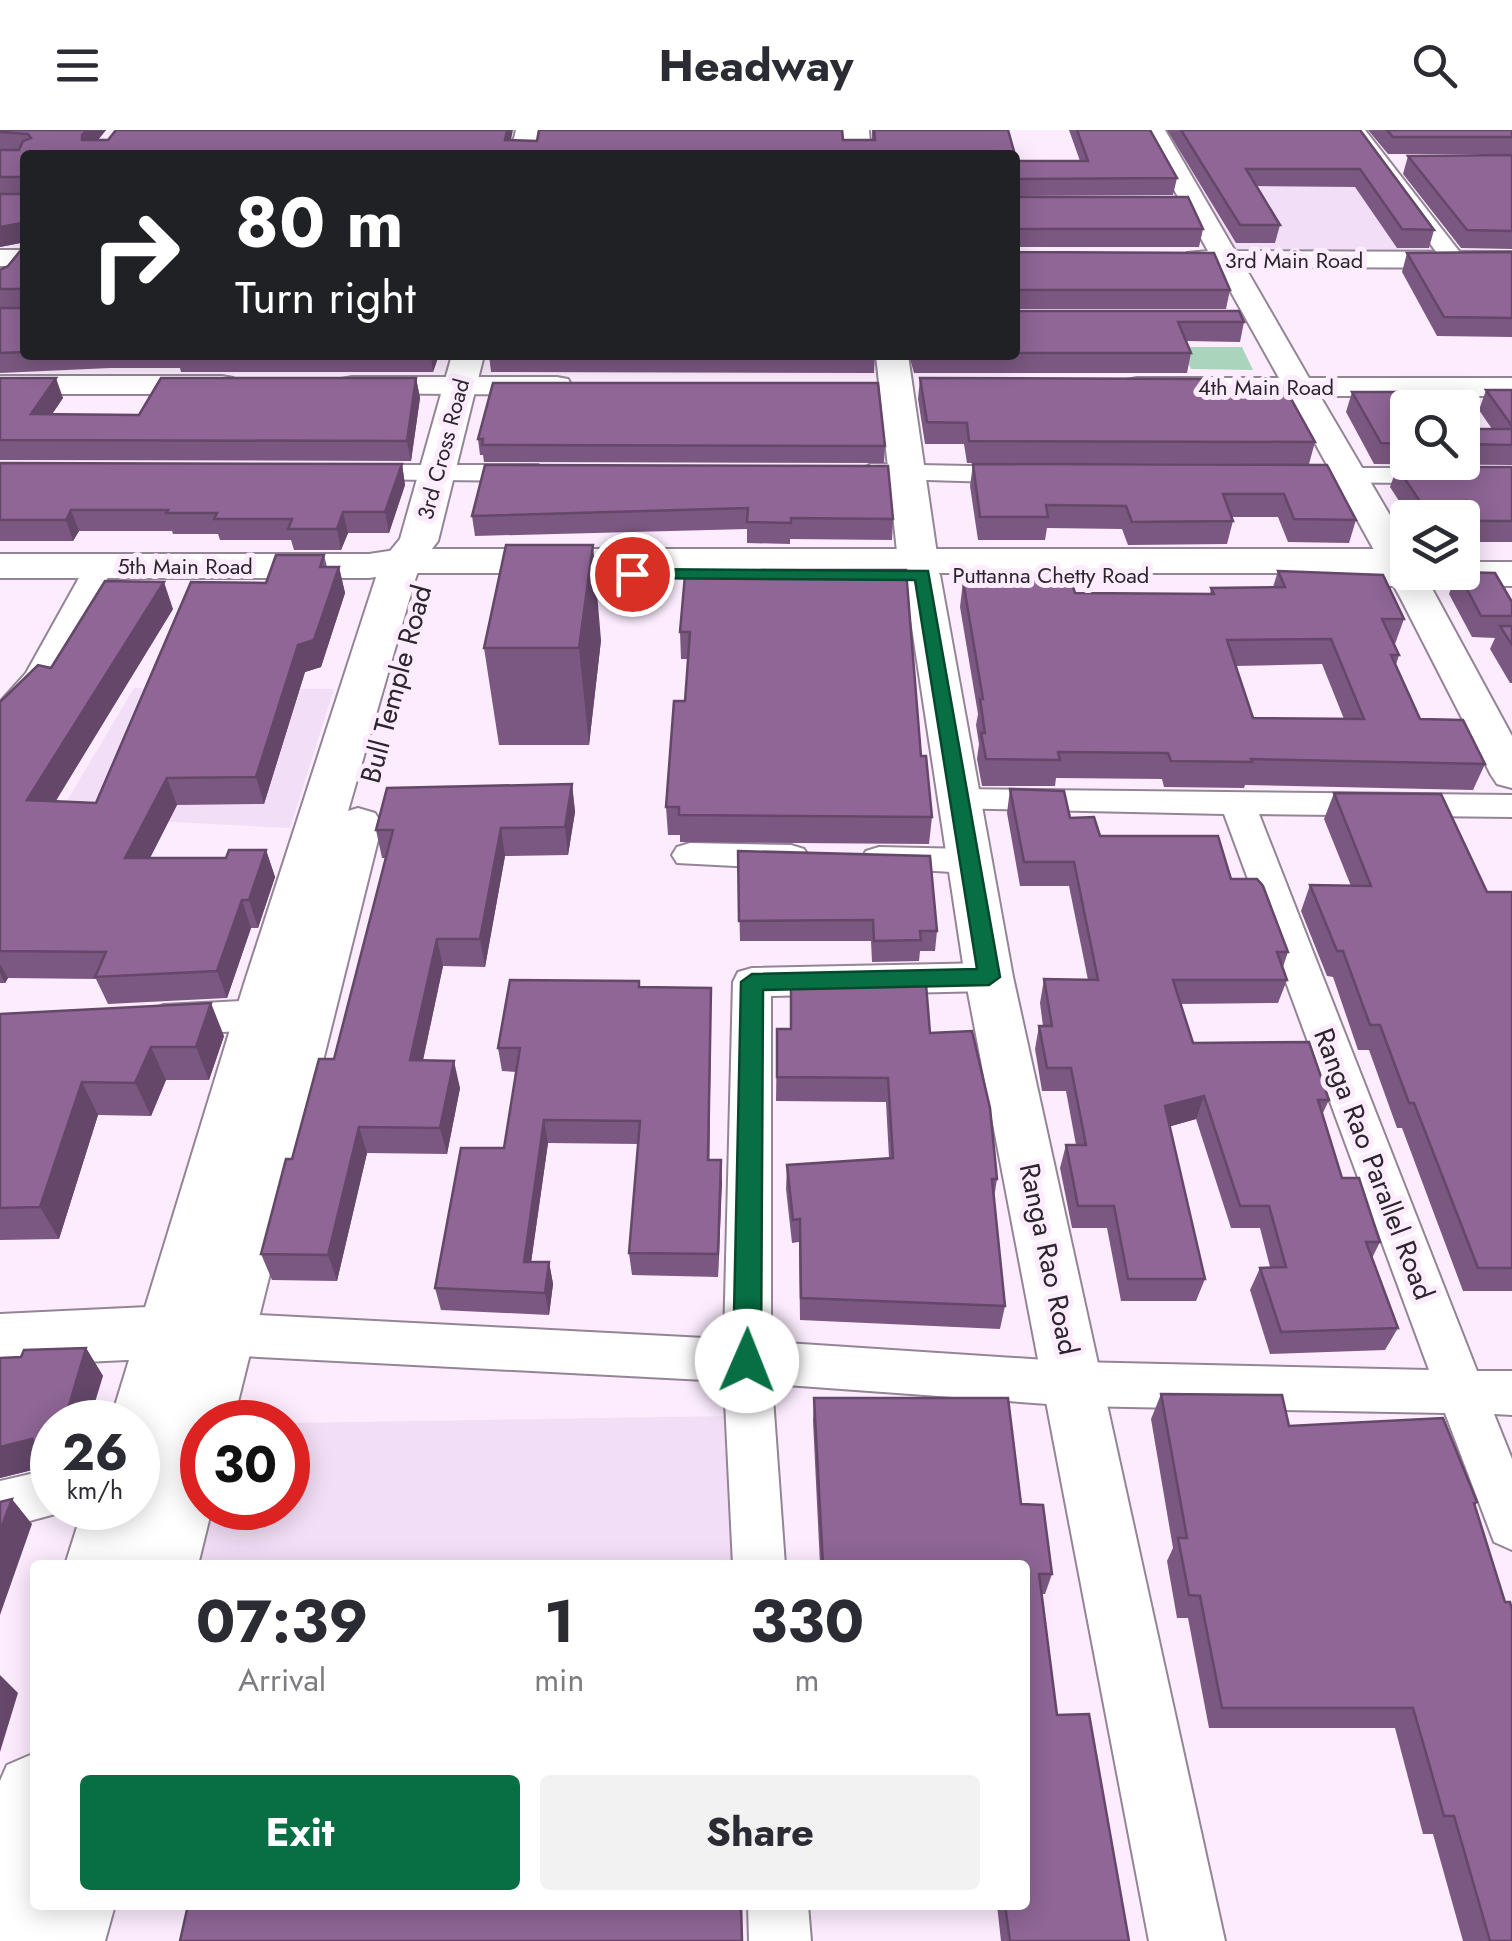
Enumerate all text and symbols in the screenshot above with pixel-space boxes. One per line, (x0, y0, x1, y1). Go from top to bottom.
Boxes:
text: Headway (659, 33, 853, 98)
icon: menu (50, 38, 105, 93)
icon: search (1407, 38, 1462, 93)
text: 80 m (235, 172, 404, 273)
icon: right (70, 190, 200, 320)
street label: 3rd Main Road (1225, 244, 1363, 276)
text: Turn right (235, 265, 416, 330)
street label: 4th Main Road (1198, 371, 1334, 403)
street label: 3rd Cross Road (409, 375, 477, 523)
map controls (1390, 390, 1480, 590)
button: search (1390, 390, 1480, 480)
button: layers (1390, 500, 1480, 590)
pin (590, 532, 675, 617)
icon: arrive (605, 547, 660, 602)
street label: 5th Main Road (117, 550, 253, 582)
street label: Puttanna Chetty Road (953, 559, 1149, 591)
street label: Bull Temple Road (350, 580, 442, 788)
street label: Ranga Rao Parallel Road (1303, 1022, 1445, 1306)
street label: Ranga Rao Road (1009, 1159, 1089, 1359)
position arrow (695, 1309, 799, 1413)
speed limit sign: 30 (180, 1400, 310, 1530)
text: 26 (62, 1416, 128, 1489)
text: km/h (67, 1472, 123, 1508)
text: 07:39 (196, 1578, 368, 1665)
text: 1 (544, 1578, 574, 1665)
text: 330 (750, 1578, 864, 1665)
text: Arrival (238, 1657, 326, 1703)
text: min (534, 1657, 584, 1703)
text: m (795, 1657, 820, 1703)
button: Exit (80, 1775, 520, 1890)
button: Share (540, 1775, 980, 1890)

